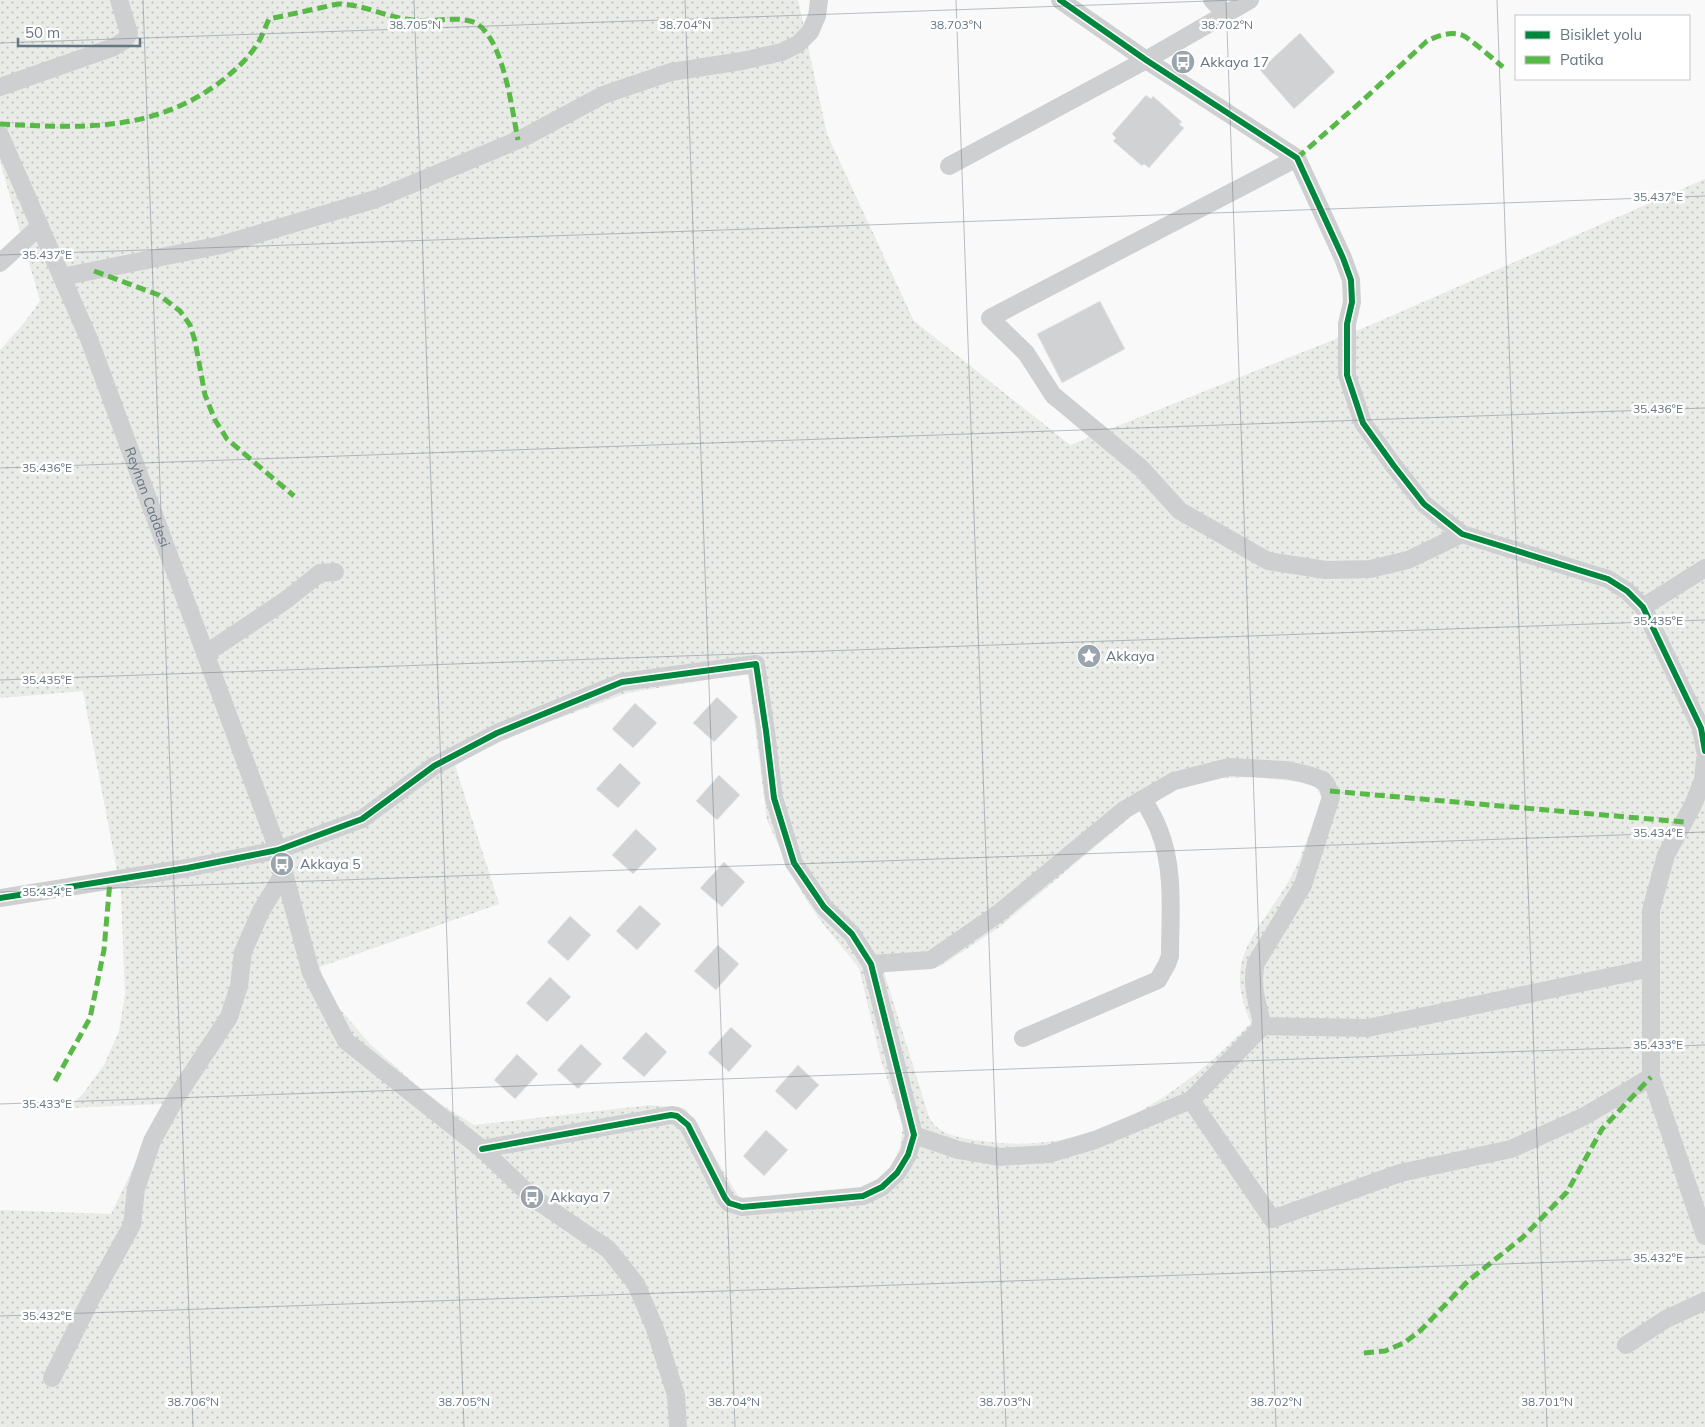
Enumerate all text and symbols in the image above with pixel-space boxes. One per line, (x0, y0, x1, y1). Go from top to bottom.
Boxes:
scale bar (18, 15, 140, 47)
legend (1515, 15, 1690, 80)
text: 38.705°N (389, 17, 441, 32)
text: 38.704°N (659, 17, 711, 32)
text: 38.703°N (930, 17, 982, 32)
text: 38.702°N (1201, 17, 1253, 32)
text: 50 m (25, 23, 60, 42)
text: Bisiklet yolu (1560, 25, 1642, 44)
bus stop icon: Akkaya 17 (1170, 49, 1196, 75)
text: Patika (1560, 50, 1604, 69)
place label: Akkaya 17 (1200, 53, 1269, 71)
text: 35.437°E (1633, 189, 1683, 204)
text: 35.437°E (22, 247, 72, 262)
text: 35.436°E (1633, 401, 1683, 416)
street label: Reyhan Caddesi (121, 444, 174, 550)
text: 35.436°E (22, 460, 72, 475)
text: 35.435°E (1633, 613, 1683, 628)
place icon: Akkaya (1076, 643, 1102, 669)
place label: Akkaya (1106, 647, 1155, 665)
text: 35.435°E (22, 672, 72, 687)
text: 35.434°E (1633, 825, 1683, 840)
bus stop icon: Akkaya 5 (269, 851, 295, 877)
place label: Akkaya 5 (300, 855, 361, 873)
text: 35.434°E (22, 884, 72, 899)
text: 35.433°E (1633, 1037, 1683, 1052)
text: 35.433°E (22, 1096, 72, 1111)
bus stop icon: Akkaya 7 (519, 1184, 545, 1210)
place label: Akkaya 7 (550, 1188, 611, 1206)
text: 35.432°E (1633, 1250, 1683, 1265)
text: 35.432°E (22, 1308, 72, 1323)
text: 38.706°N (167, 1394, 219, 1409)
text: 38.705°N (438, 1394, 490, 1409)
text: 38.704°N (708, 1394, 760, 1409)
text: 38.703°N (979, 1394, 1031, 1409)
text: 38.702°N (1250, 1394, 1302, 1409)
text: 38.701°N (1521, 1394, 1573, 1409)

